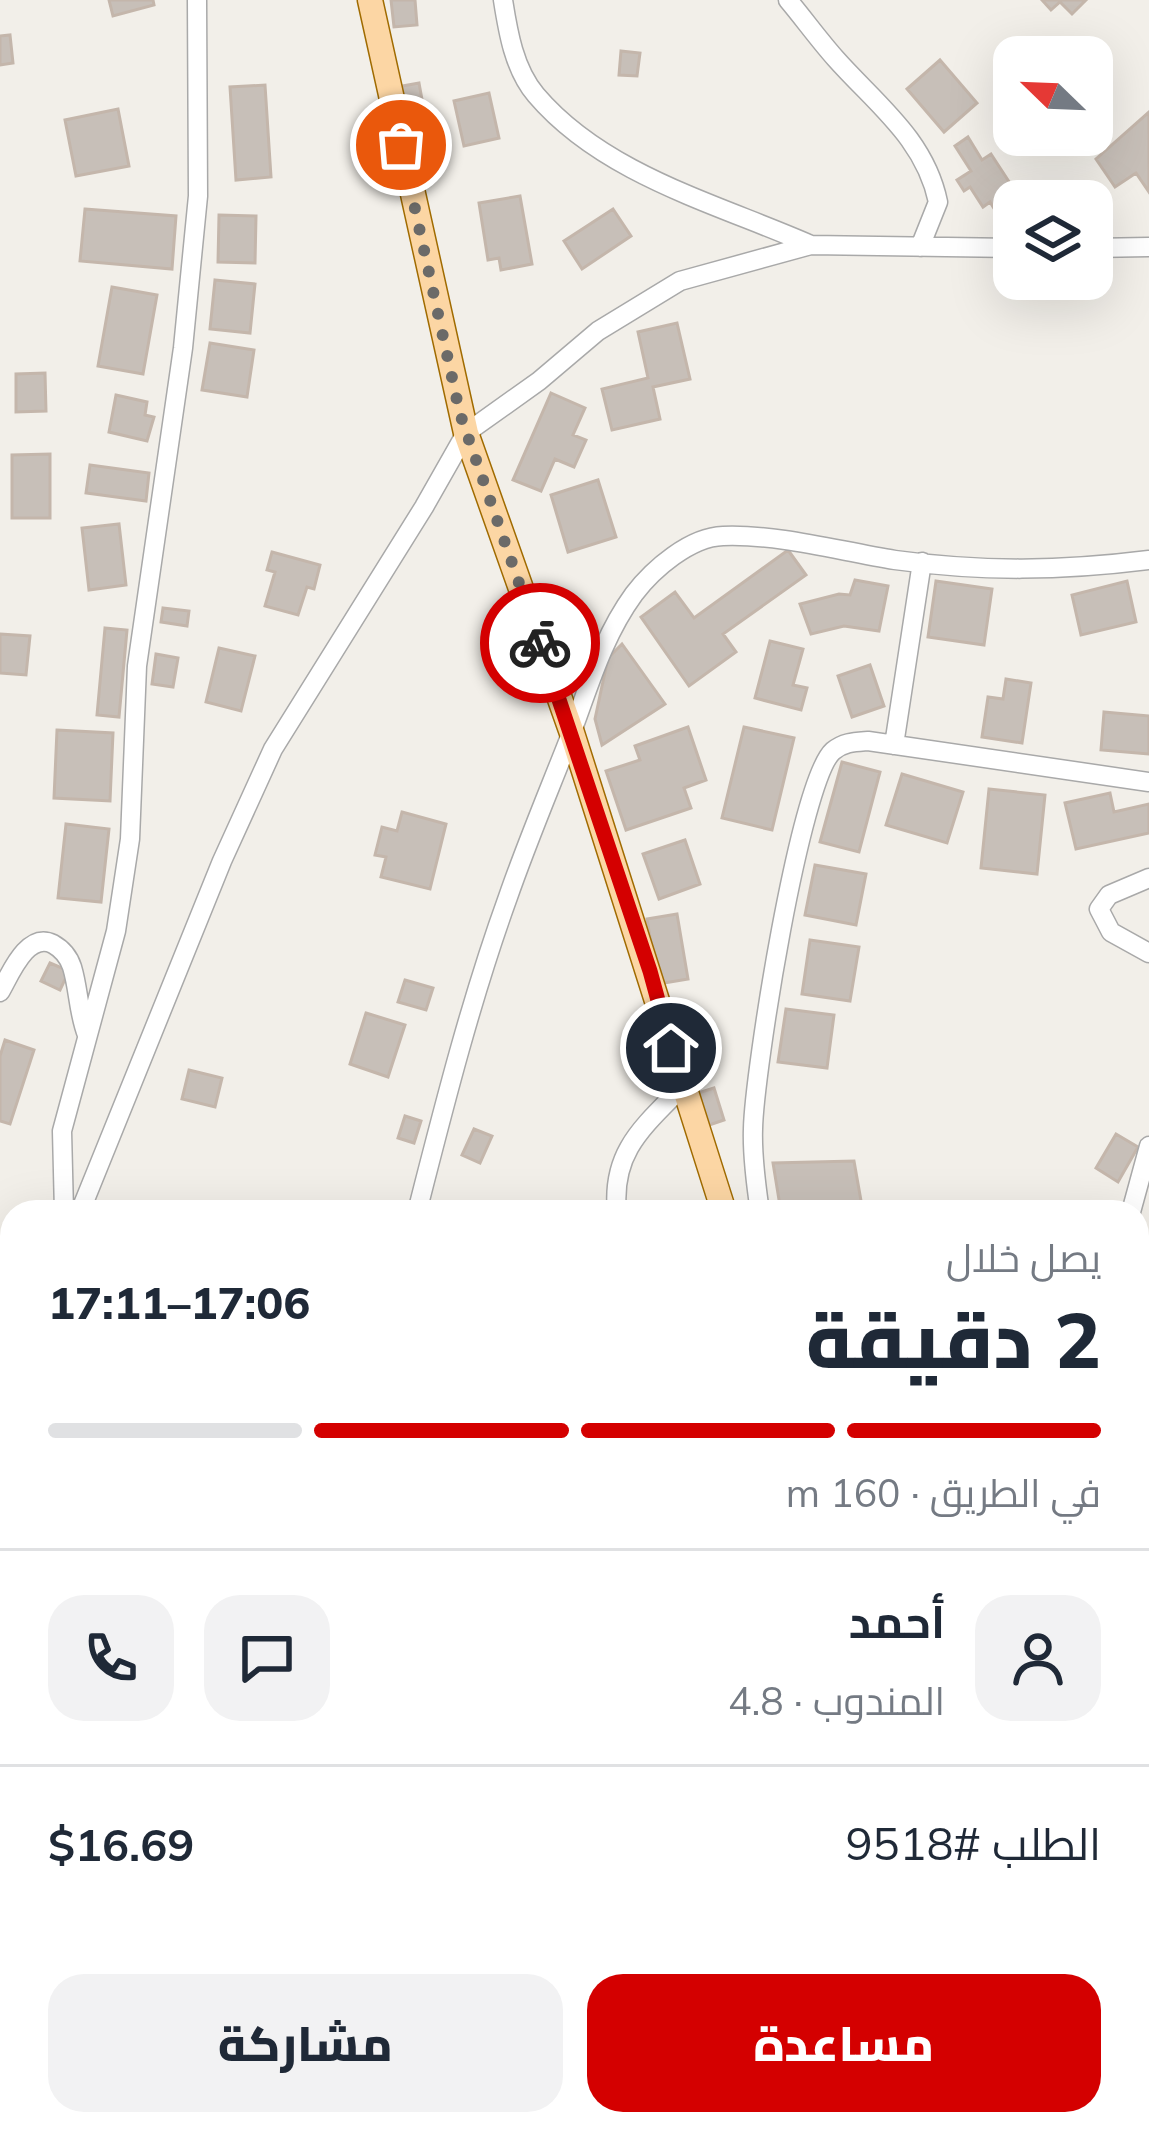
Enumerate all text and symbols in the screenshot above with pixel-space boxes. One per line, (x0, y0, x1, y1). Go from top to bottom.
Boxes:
north arrow (993, 36, 1113, 156)
map controls (993, 36, 1113, 300)
pin (350, 94, 452, 196)
icon: bag (368, 112, 434, 178)
button: layers (993, 180, 1113, 300)
courier (480, 583, 600, 703)
icon: bike (507, 610, 573, 676)
pin (620, 997, 722, 1099)
icon: home (638, 1015, 704, 1081)
text: يصل خلال (946, 1233, 1101, 1282)
text: 17:06–17:11 (48, 1274, 310, 1330)
text: 2 دقيقة (806, 1290, 1101, 1388)
text: في الطريق · 160 m (786, 1468, 1101, 1517)
text: أحمد (849, 1593, 945, 1649)
button: phone (48, 1595, 174, 1721)
button: chat (204, 1595, 330, 1721)
button: person (975, 1595, 1101, 1721)
text: المندوب · 4.8 (728, 1676, 945, 1725)
text: الطلب #9518 (845, 1815, 1101, 1871)
text: $16.69 (48, 1816, 194, 1872)
button: مشاركة (48, 1974, 563, 2112)
button: مساعدة (587, 1974, 1101, 2112)

